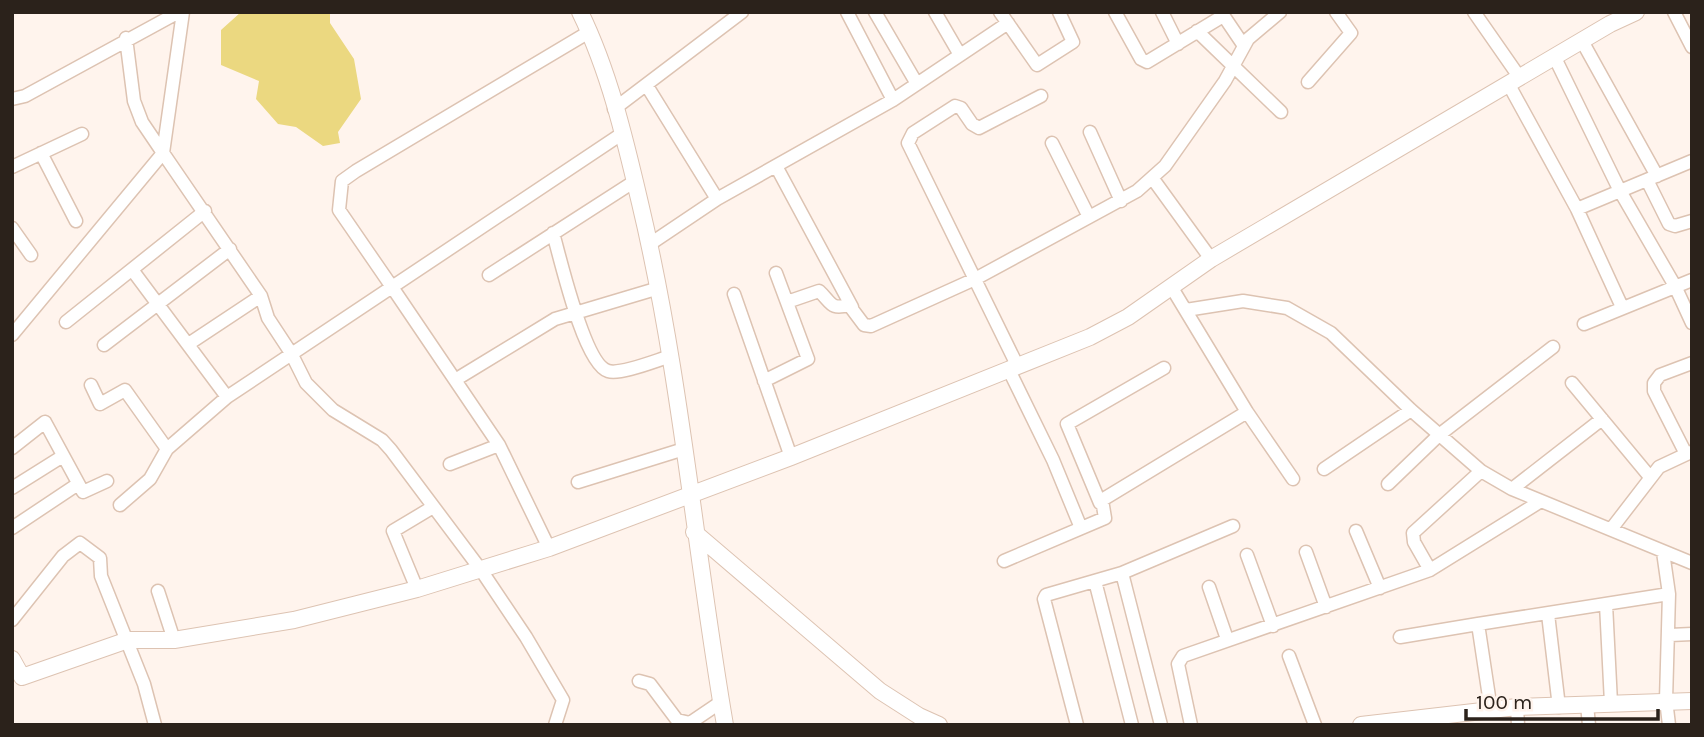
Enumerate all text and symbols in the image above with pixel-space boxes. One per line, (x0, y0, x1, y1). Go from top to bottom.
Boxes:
scale bar (1466, 678, 1658, 722)
text: 100 m (1476, 690, 1533, 714)

